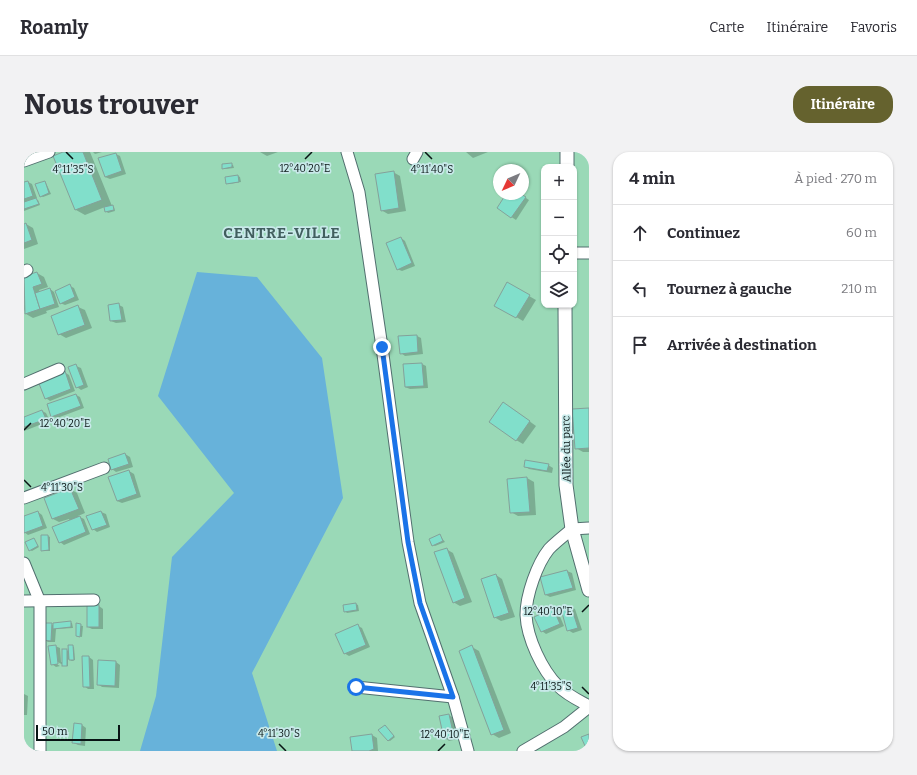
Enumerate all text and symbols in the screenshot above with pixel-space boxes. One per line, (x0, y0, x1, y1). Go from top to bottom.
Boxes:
text: Roamly (20, 16, 88, 39)
text: Carte (709, 19, 744, 36)
text: Itinéraire (766, 19, 828, 36)
text: Favoris (850, 19, 897, 36)
button: Itinéraire (793, 86, 893, 123)
text: Nous trouver (24, 88, 199, 121)
text: 12°40'20"E (280, 163, 330, 175)
text: 4°11'35"S (52, 164, 94, 176)
text: 4°11'40"S (411, 164, 453, 176)
north arrow (493, 164, 529, 200)
map controls (541, 164, 577, 308)
button: + (541, 164, 577, 200)
text: 4 min (629, 168, 675, 189)
text: À pied · 270 m (794, 171, 877, 186)
button: − (541, 200, 577, 236)
icon: ahead (629, 222, 651, 244)
district label: CENTRE-VILLE (223, 224, 341, 242)
text: Continuez (667, 224, 740, 242)
text: 60 m (846, 225, 877, 240)
button: locate (541, 236, 577, 272)
button: layers (541, 272, 577, 308)
icon: left (629, 278, 651, 300)
text: Tournez à gauche (667, 280, 792, 298)
text: 210 m (841, 281, 877, 296)
icon: arrive (629, 334, 651, 356)
text: Arrivée à destination (667, 336, 817, 354)
route end (373, 338, 391, 356)
street label: Allée du parc (559, 415, 574, 482)
text: 12°40'20"E (40, 418, 90, 430)
text: 4°11'30"S (41, 482, 83, 494)
text: 12°40'10"E (523, 606, 573, 618)
route start (347, 678, 365, 696)
text: 4°11'35"S (530, 681, 572, 693)
scale bar (36, 723, 120, 742)
text: 50 m (42, 725, 68, 738)
text: 4°11'30"S (258, 728, 300, 740)
text: 12°40'10"E (420, 729, 470, 741)

